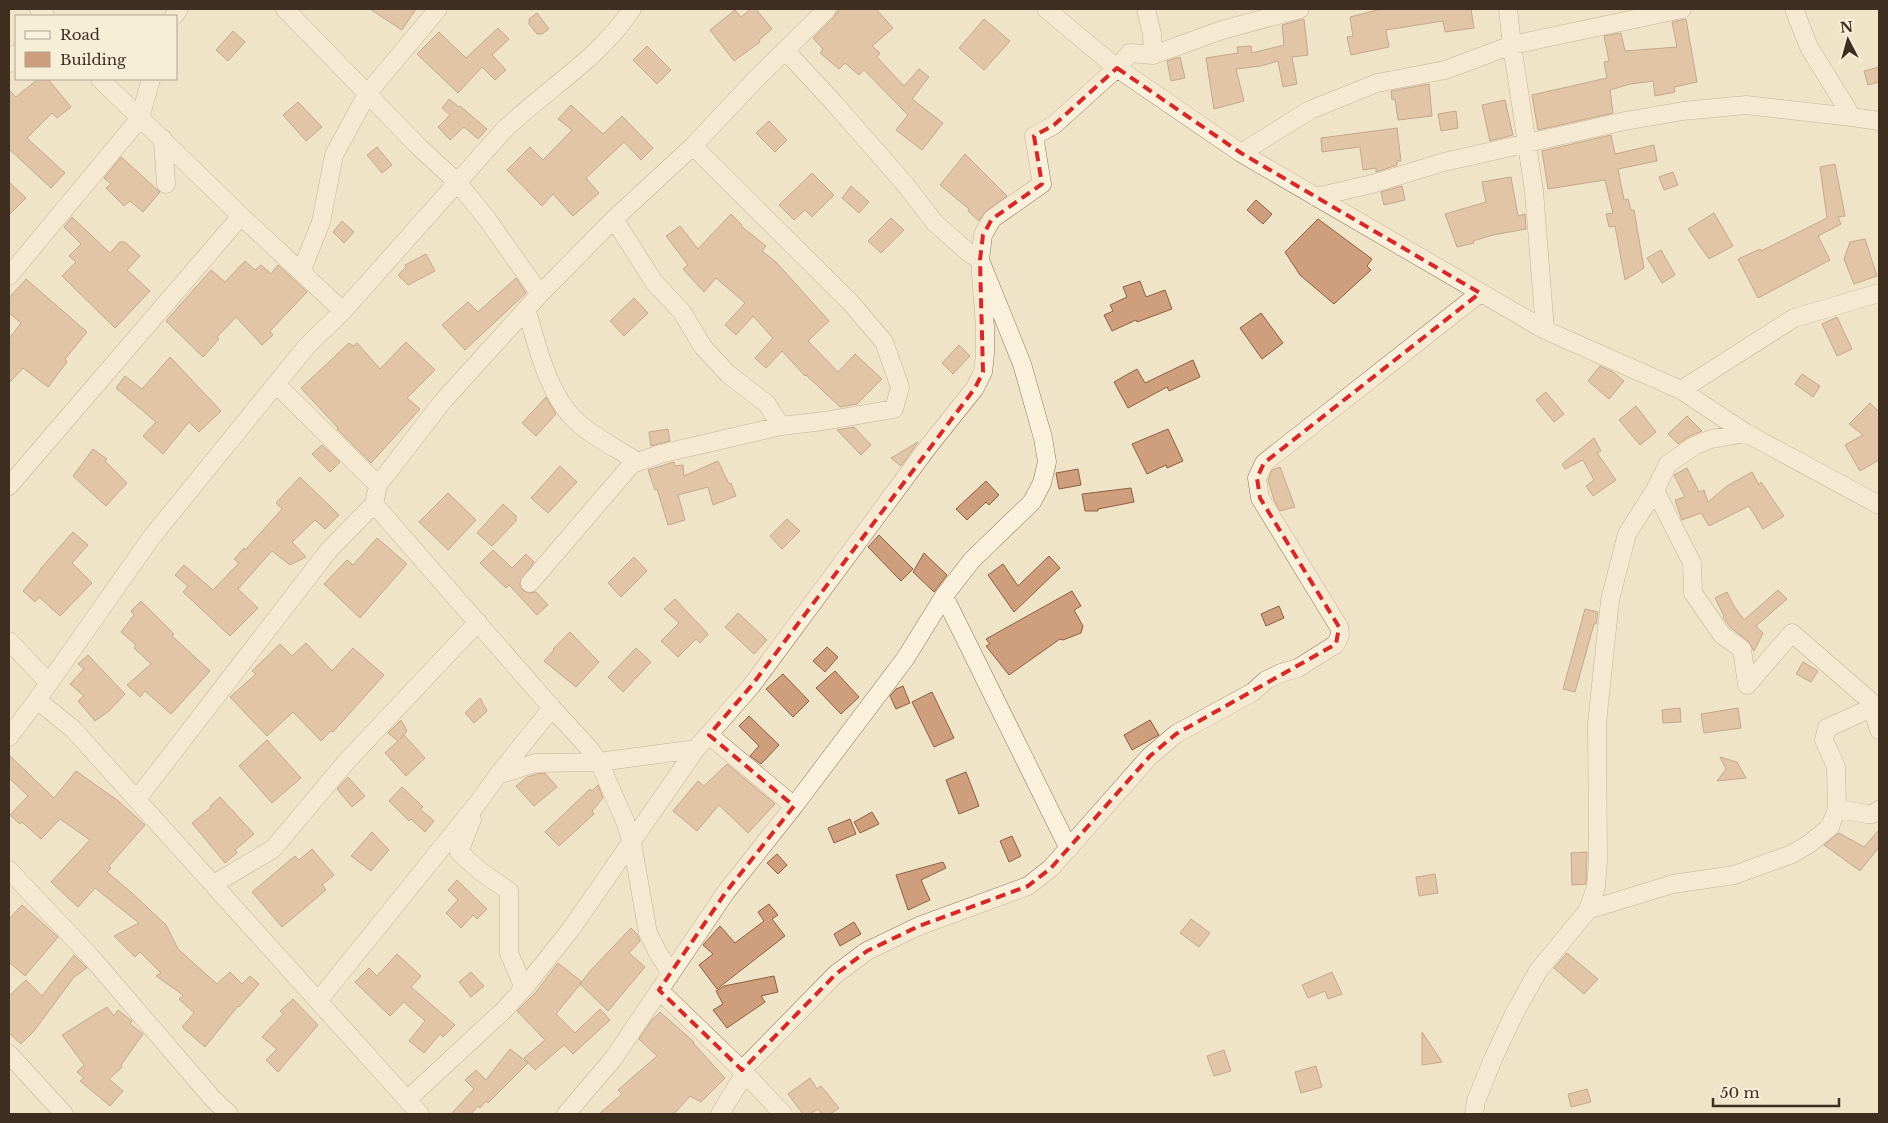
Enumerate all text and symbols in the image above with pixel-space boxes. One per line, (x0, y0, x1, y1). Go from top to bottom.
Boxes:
legend (15, 15, 178, 80)
north arrow (1823, 15, 1873, 65)
text: N (1839, 17, 1854, 37)
text: Road (60, 25, 100, 44)
text: Building (60, 50, 127, 69)
scale bar (1713, 1076, 1839, 1108)
text: 50 m (1720, 1083, 1760, 1102)

